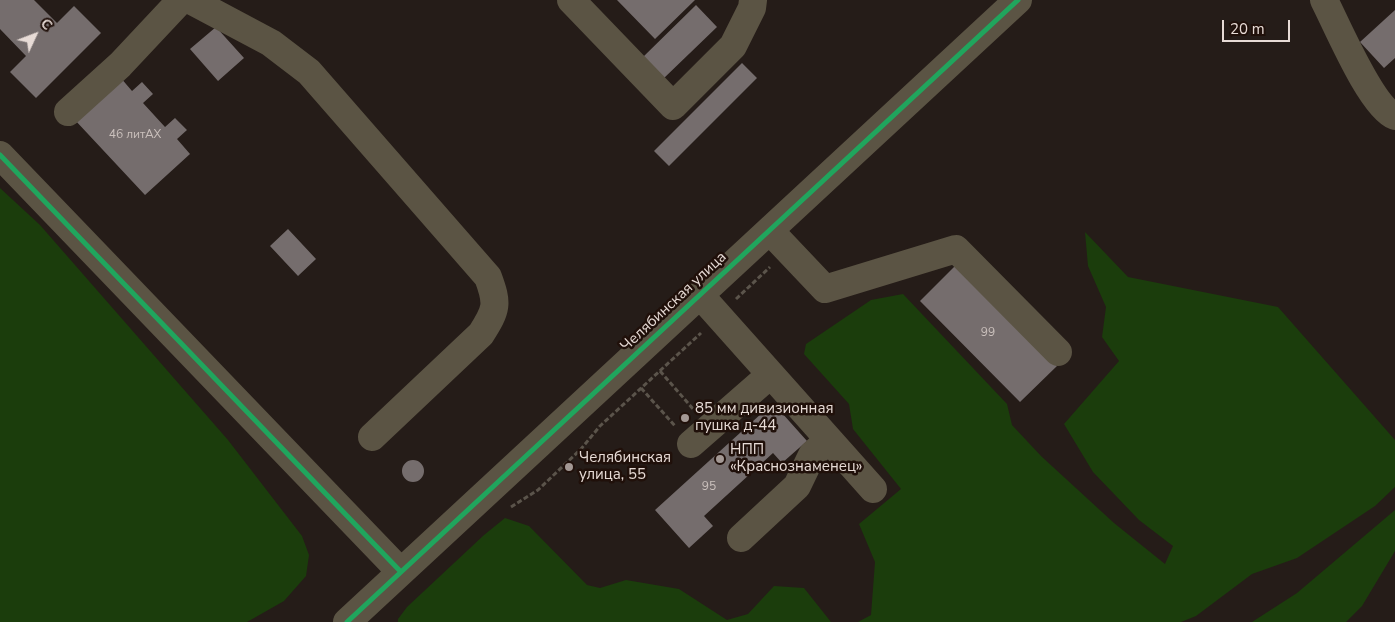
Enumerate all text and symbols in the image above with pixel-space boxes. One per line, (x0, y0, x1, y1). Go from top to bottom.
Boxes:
north arrow (10, 10, 60, 60)
scale bar (1225, 10, 1292, 42)
text: С (36, 14, 57, 34)
text: 20 m (1230, 19, 1265, 39)
house number: 46 литАХ (109, 128, 161, 142)
street label: Челябинская улица (617, 248, 731, 356)
house number: 99 (981, 326, 995, 340)
place label: 85 мм дивизионная пушка д-44 (695, 400, 834, 435)
marker: 85 мм дивизионная пушка д-44 (679, 412, 691, 424)
place label: НПП «Краснознаменец» (730, 441, 862, 476)
place label: Челябинская улица, 55 (579, 449, 671, 484)
marker: НПП «Краснознаменец» (714, 453, 726, 465)
marker: Челябинская улица, 55 (563, 461, 575, 473)
house number: 95 (702, 480, 716, 494)

